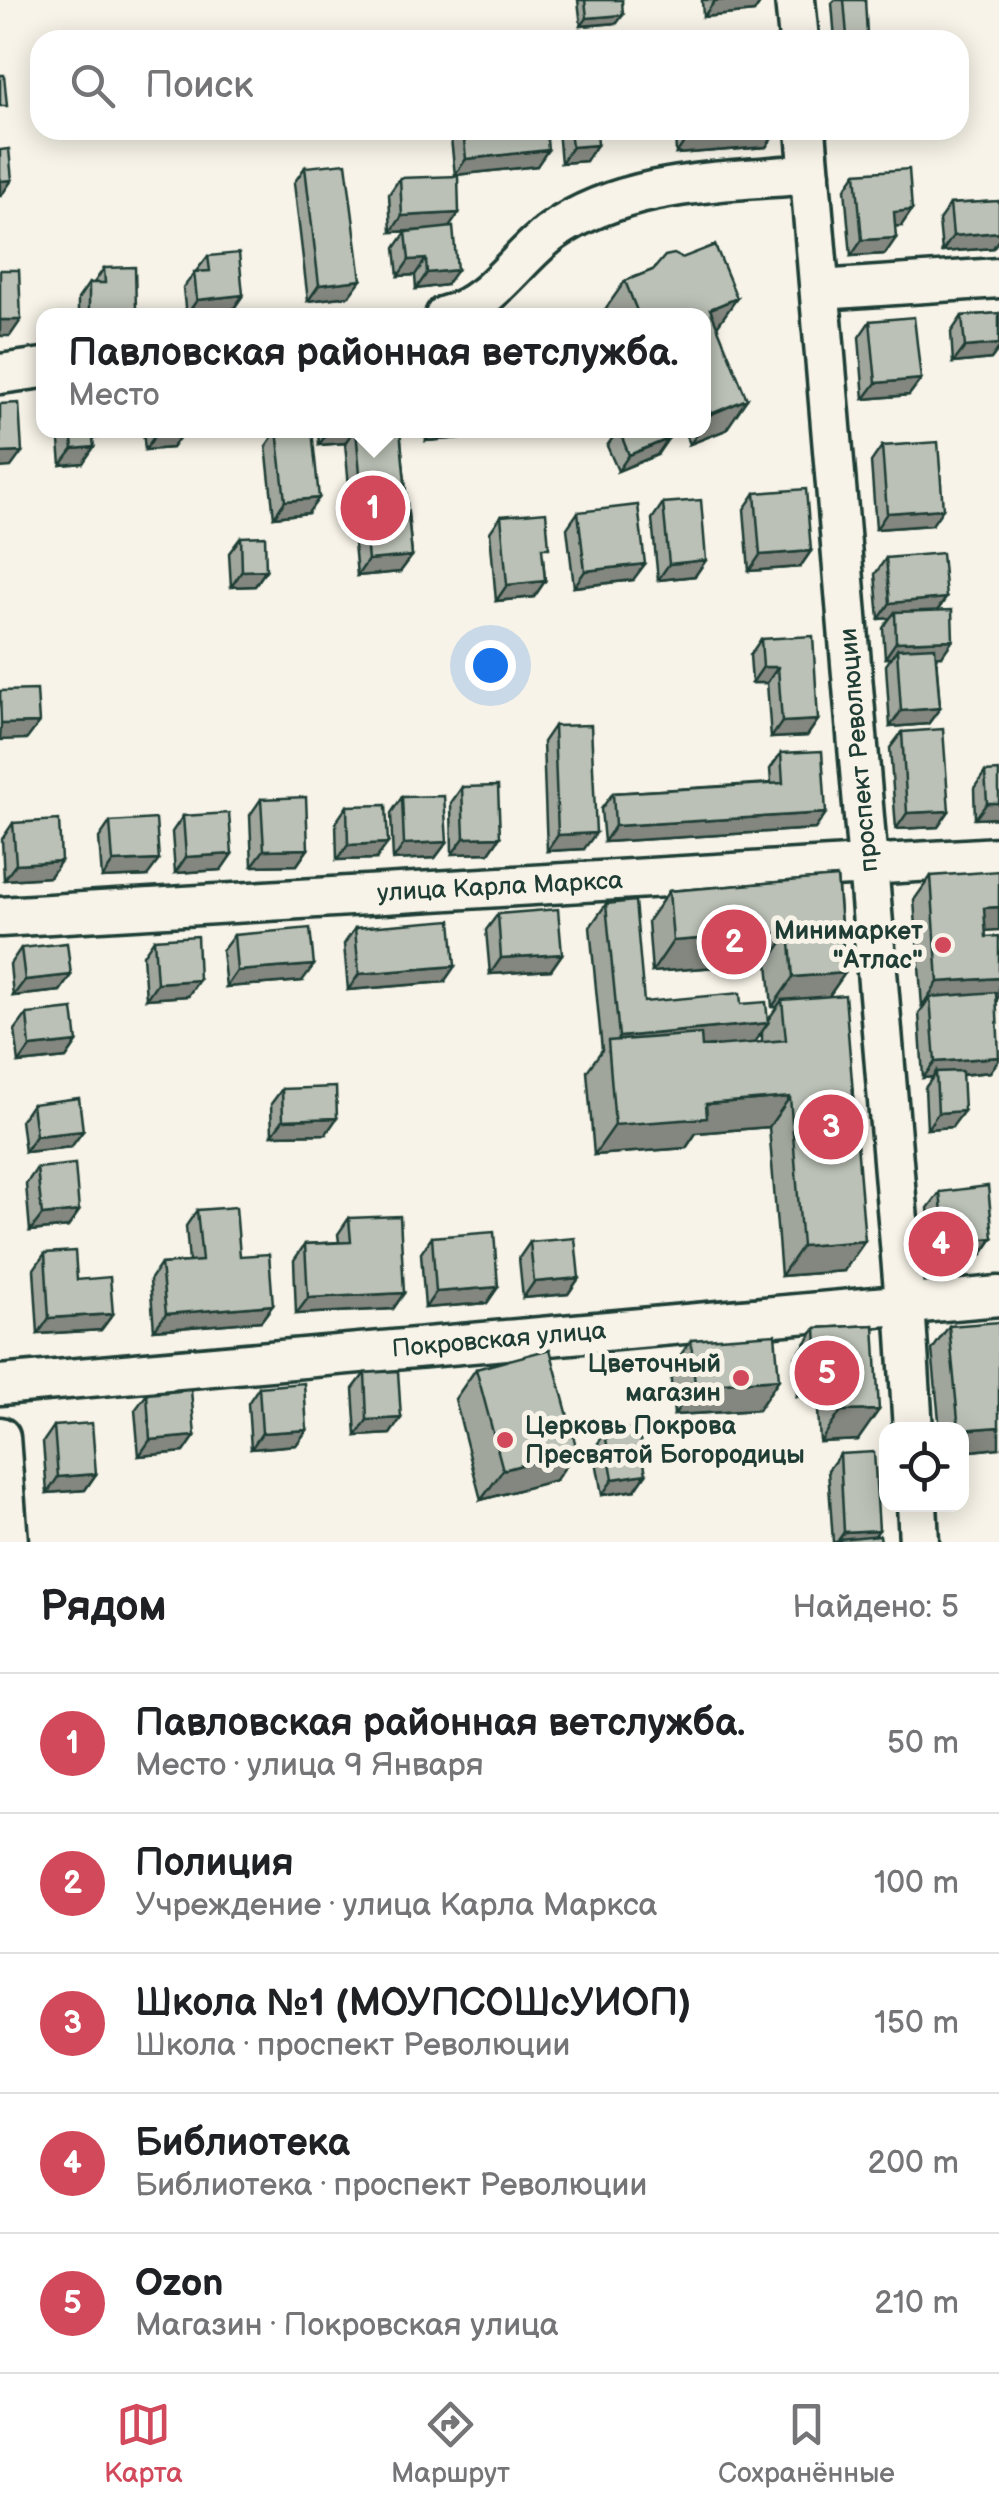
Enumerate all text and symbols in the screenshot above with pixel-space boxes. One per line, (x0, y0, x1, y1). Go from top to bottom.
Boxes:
search box (30, 30, 969, 140)
icon: search (65, 58, 120, 113)
text: Поиск (145, 63, 253, 108)
popup (36, 308, 711, 438)
text: Павловская районная ветслужба. (68, 331, 679, 376)
text: Место (68, 376, 160, 415)
pin: 1 (340, 470, 406, 546)
street label: проспект Революции (833, 627, 885, 873)
your location (465, 640, 516, 691)
street label: улица Карла Маркса (376, 865, 624, 909)
pin: 2 (702, 904, 766, 980)
place label: Минимаркет "Атлас" (774, 916, 923, 976)
marker: Минимаркет "Атлас" (932, 934, 954, 956)
pin: 3 (798, 1090, 864, 1164)
pin: 4 (908, 1206, 974, 1282)
street label: Покровская улица (391, 1315, 608, 1365)
pin: 5 (794, 1336, 860, 1410)
place label: Цветочный магазин (588, 1349, 721, 1409)
marker: Цветочный магазин (730, 1367, 752, 1389)
place label: Церковь Покрова Пресвятой Богородицы (525, 1411, 805, 1471)
map controls (879, 1422, 969, 1512)
button: locate (879, 1422, 969, 1512)
marker: Церковь Покрова Пресвятой Богородицы (494, 1429, 516, 1451)
text: Рядом (40, 1582, 167, 1633)
text: Найдено: 5 (793, 1588, 959, 1627)
text: Павловская районная ветслужба. (135, 1701, 745, 1746)
text: 1 (66, 1724, 79, 1763)
text: 50 m (887, 1724, 959, 1763)
text: Место · улица 9 Января (135, 1746, 483, 1785)
text: Полиция (135, 1841, 294, 1886)
text: 2 (63, 1864, 82, 1903)
text: 100 m (874, 1864, 959, 1903)
text: Учреждение · улица Карла Маркса (135, 1886, 658, 1925)
text: Школа №1 (МОУПСОШсУИОП) (135, 1981, 691, 2026)
text: 3 (63, 2004, 82, 2043)
text: 150 m (874, 2004, 959, 2043)
text: Школа · проспект Революции (135, 2026, 570, 2065)
text: Библиотека (135, 2121, 350, 2166)
text: 4 (63, 2144, 82, 2183)
text: 200 m (867, 2144, 959, 2183)
text: Библиотека · проспект Революции (135, 2166, 647, 2205)
text: Ozon (135, 2261, 224, 2306)
text: 5 (63, 2284, 82, 2323)
text: 210 m (874, 2284, 959, 2323)
text: Магазин · Покровская улица (135, 2306, 559, 2345)
tab: Карта (104, 2397, 183, 2490)
tab: Маршрут (391, 2397, 510, 2490)
tab: Сохранённые (718, 2397, 895, 2490)

